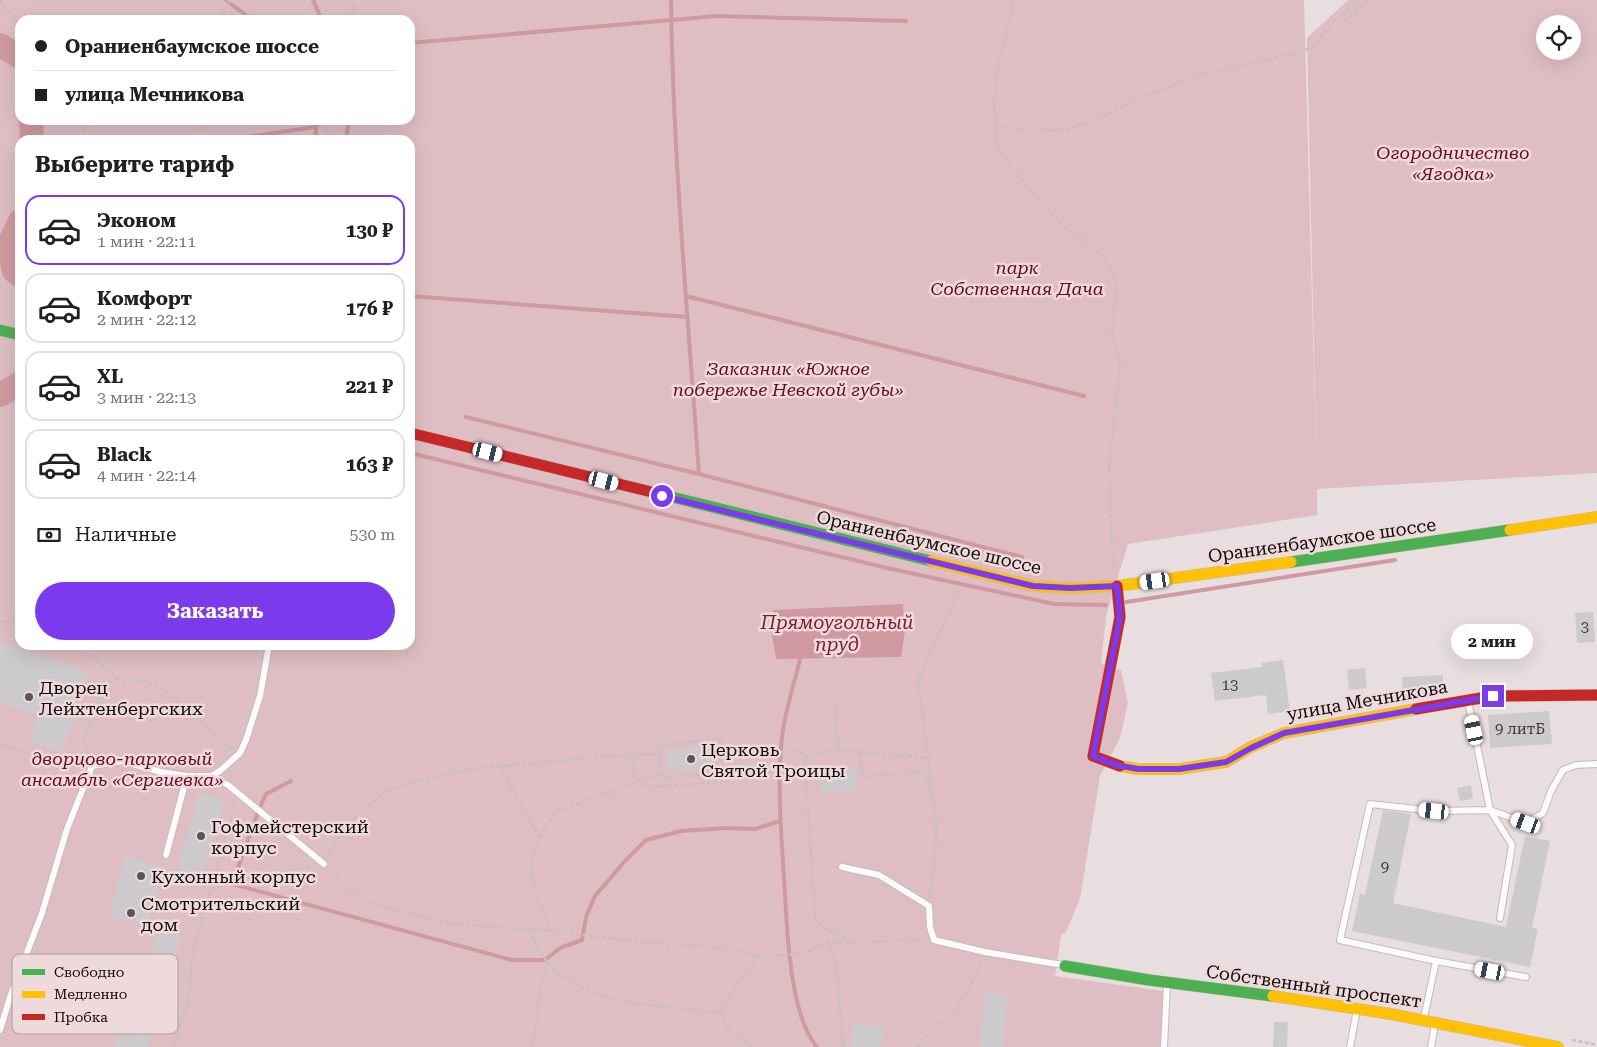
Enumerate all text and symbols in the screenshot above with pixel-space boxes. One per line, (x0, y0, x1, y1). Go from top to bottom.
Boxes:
map controls (1536, 15, 1581, 60)
button: locate (1536, 15, 1581, 60)
text: Ораниенбаумское шоссе (65, 35, 319, 58)
text: улица Мечникова (65, 83, 244, 106)
park label: Огородничество «Ягодка» (1376, 142, 1530, 184)
text: Выберите тариф (35, 152, 234, 177)
icon: car (37, 208, 82, 253)
text: Эконом (97, 209, 176, 232)
text: 130 ₽ (346, 219, 393, 242)
text: 1 мин · 22:11 (97, 232, 196, 251)
park label: парк Собственная Дача (930, 257, 1104, 299)
icon: car (37, 286, 82, 331)
text: Комфорт (97, 287, 192, 310)
text: 176 ₽ (346, 297, 393, 320)
text: 2 мин · 22:12 (97, 310, 196, 329)
park label: Заказник «Южное побережье Невской губы» (673, 358, 903, 400)
icon: car (37, 364, 82, 409)
text: XL (97, 365, 123, 388)
text: 221 ₽ (346, 375, 393, 398)
text: 3 мин · 22:13 (97, 388, 196, 407)
car (471, 441, 504, 463)
icon: car (37, 442, 82, 487)
text: Black (97, 443, 152, 466)
text: 163 ₽ (346, 453, 393, 476)
text: 4 мин · 22:14 (97, 466, 196, 485)
car (587, 470, 620, 492)
route start (651, 485, 673, 507)
street label: Ораниенбаумское шоссе (814, 506, 1044, 578)
street label: Ораниенбаумское шоссе (1207, 514, 1438, 566)
icon: cash (35, 521, 63, 549)
text: Наличные (75, 523, 176, 546)
text: 530 m (349, 525, 395, 544)
car (1139, 571, 1170, 591)
button: Заказать (35, 582, 395, 640)
water label: Прямоугольный пруд (759, 611, 914, 656)
house number: 3 (1581, 618, 1589, 636)
callout: 2 мин (1452, 624, 1534, 658)
text: 2 мин (1468, 632, 1516, 651)
street label: улица Мечникова (1285, 675, 1449, 724)
house number: 13 (1222, 676, 1238, 694)
place label: Дворец Лейхтенбергских (39, 677, 203, 719)
route end (1482, 685, 1504, 707)
marker: Дворец Лейхтенбергских (23, 691, 35, 703)
car (1463, 714, 1484, 746)
house number: 9 литБ (1495, 720, 1545, 738)
place label: Церковь Святой Троицы (701, 739, 846, 781)
park label: дворцово-парковый ансамбль «Сергиевка» (21, 748, 223, 790)
marker: Церковь Святой Троицы (685, 753, 697, 765)
car (1418, 802, 1449, 820)
car (1509, 811, 1542, 835)
place label: Гофмейстерский корпус (211, 816, 369, 858)
marker: Гофмейстерский корпус (195, 830, 207, 842)
house number: 9 (1381, 858, 1389, 876)
place label: Кухонный корпус (151, 866, 316, 887)
marker: Кухонный корпус (135, 870, 147, 882)
place label: Смотрительский дом (141, 893, 300, 935)
marker: Смотрительский дом (125, 907, 137, 919)
legend (12, 954, 178, 1034)
street label: Собственный проспект (1205, 960, 1423, 1012)
car (1473, 961, 1506, 981)
text: Свободно (54, 964, 124, 980)
text: Медленно (54, 986, 127, 1002)
text: Пробка (54, 1009, 108, 1025)

